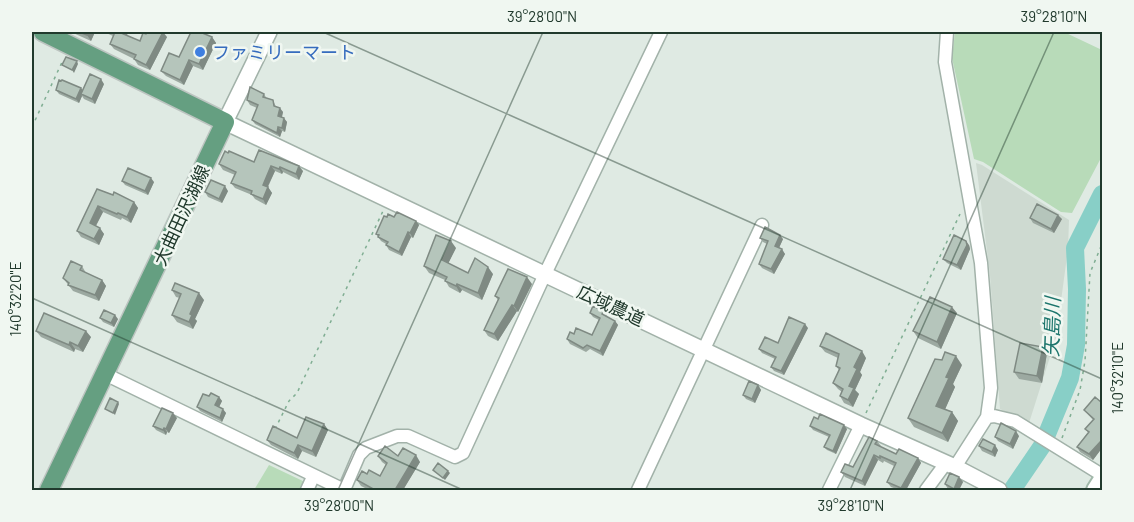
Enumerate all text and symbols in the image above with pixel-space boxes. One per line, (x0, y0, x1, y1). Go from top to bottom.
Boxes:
text: 39°28'00"N (507, 7, 577, 25)
text: 39°28'10"N (1021, 7, 1087, 25)
place label: ファミリーマート (212, 41, 356, 63)
marker: ファミリーマート (193, 45, 207, 59)
street label: 大曲田沢湖線 (148, 161, 214, 269)
text: 140°32'20"E (6, 262, 24, 337)
street label: 広域農道 (574, 280, 648, 330)
water label: 矢島川 (1038, 295, 1064, 357)
text: 140°32'10"E (1108, 342, 1126, 414)
text: 39°28'00"N (304, 496, 374, 514)
text: 39°28'10"N (818, 496, 884, 514)

